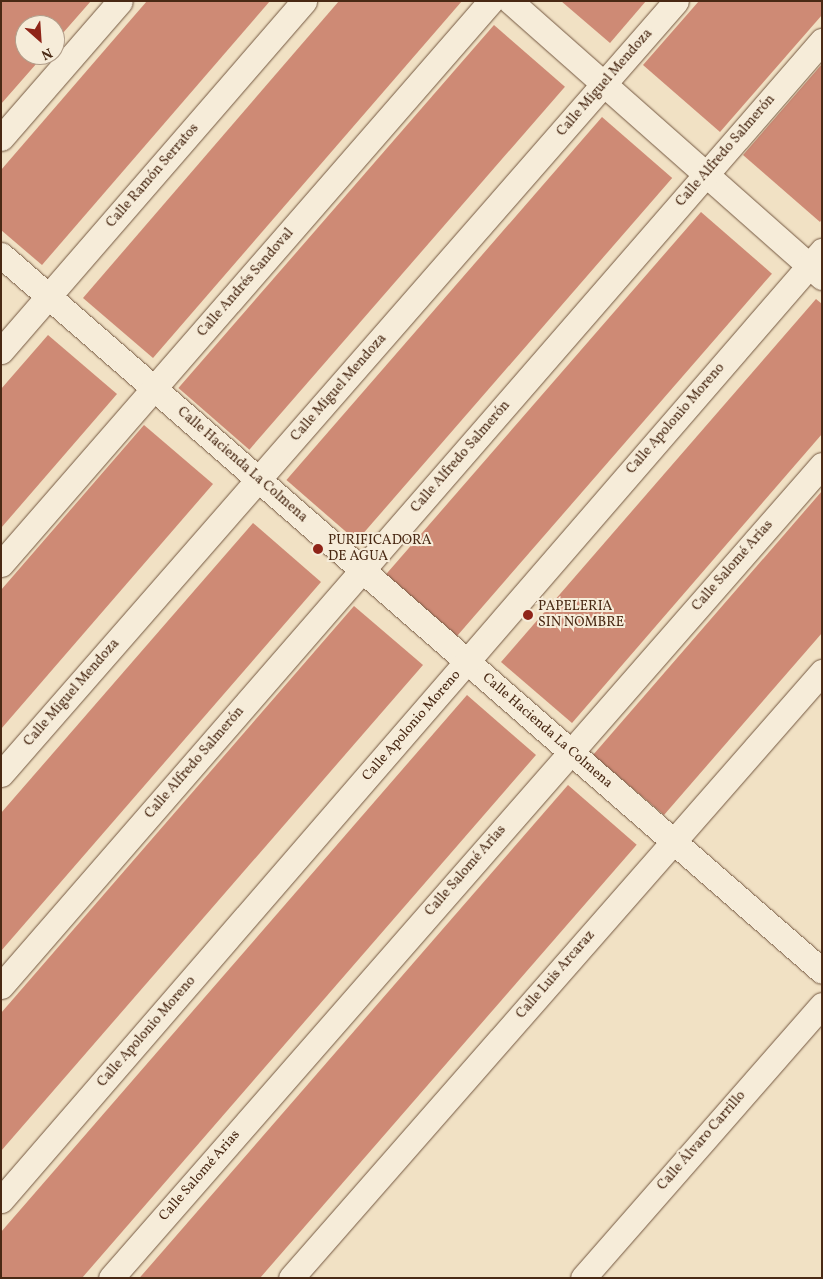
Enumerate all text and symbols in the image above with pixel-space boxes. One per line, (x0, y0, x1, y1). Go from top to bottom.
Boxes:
north arrow (15, 15, 65, 65)
street label: Calle Miguel Mendoza (554, 26, 656, 140)
text: N (38, 42, 55, 64)
street label: Calle Alfredo Salmerón (673, 92, 779, 210)
street label: Calle Ramón Serratos (103, 120, 203, 232)
street label: Calle Andrés Sandoval (194, 225, 298, 341)
street label: Calle Miguel Mendoza (288, 331, 390, 445)
street label: Calle Apolonio Moreno (623, 360, 729, 478)
street label: Calle Alfredo Salmerón (408, 398, 514, 516)
street label: Calle Hacienda La Colmena (173, 404, 311, 526)
street label: Calle Salomé Arias (689, 517, 777, 615)
place label: PURIFICADORA DE AGUA (328, 533, 432, 566)
marker: PURIFICADORA DE AGUA (312, 543, 324, 555)
place label: PAPELERIA SIN NOMBRE (538, 599, 624, 632)
marker: PAPELERIA SIN NOMBRE (522, 609, 534, 621)
street label: Calle Miguel Mendoza (21, 636, 123, 750)
street label: Calle Apolonio Moreno (359, 667, 465, 785)
street label: Calle Hacienda La Colmena (478, 670, 616, 792)
street label: Calle Alfredo Salmerón (142, 704, 248, 822)
street label: Calle Salomé Arias (422, 822, 510, 920)
street label: Calle Luis Arcaraz (513, 927, 599, 1023)
street label: Calle Apolonio Moreno (94, 973, 200, 1091)
street label: Calle Álvaro Carrillo (654, 1088, 750, 1194)
street label: Calle Salomé Arias (156, 1127, 244, 1225)

